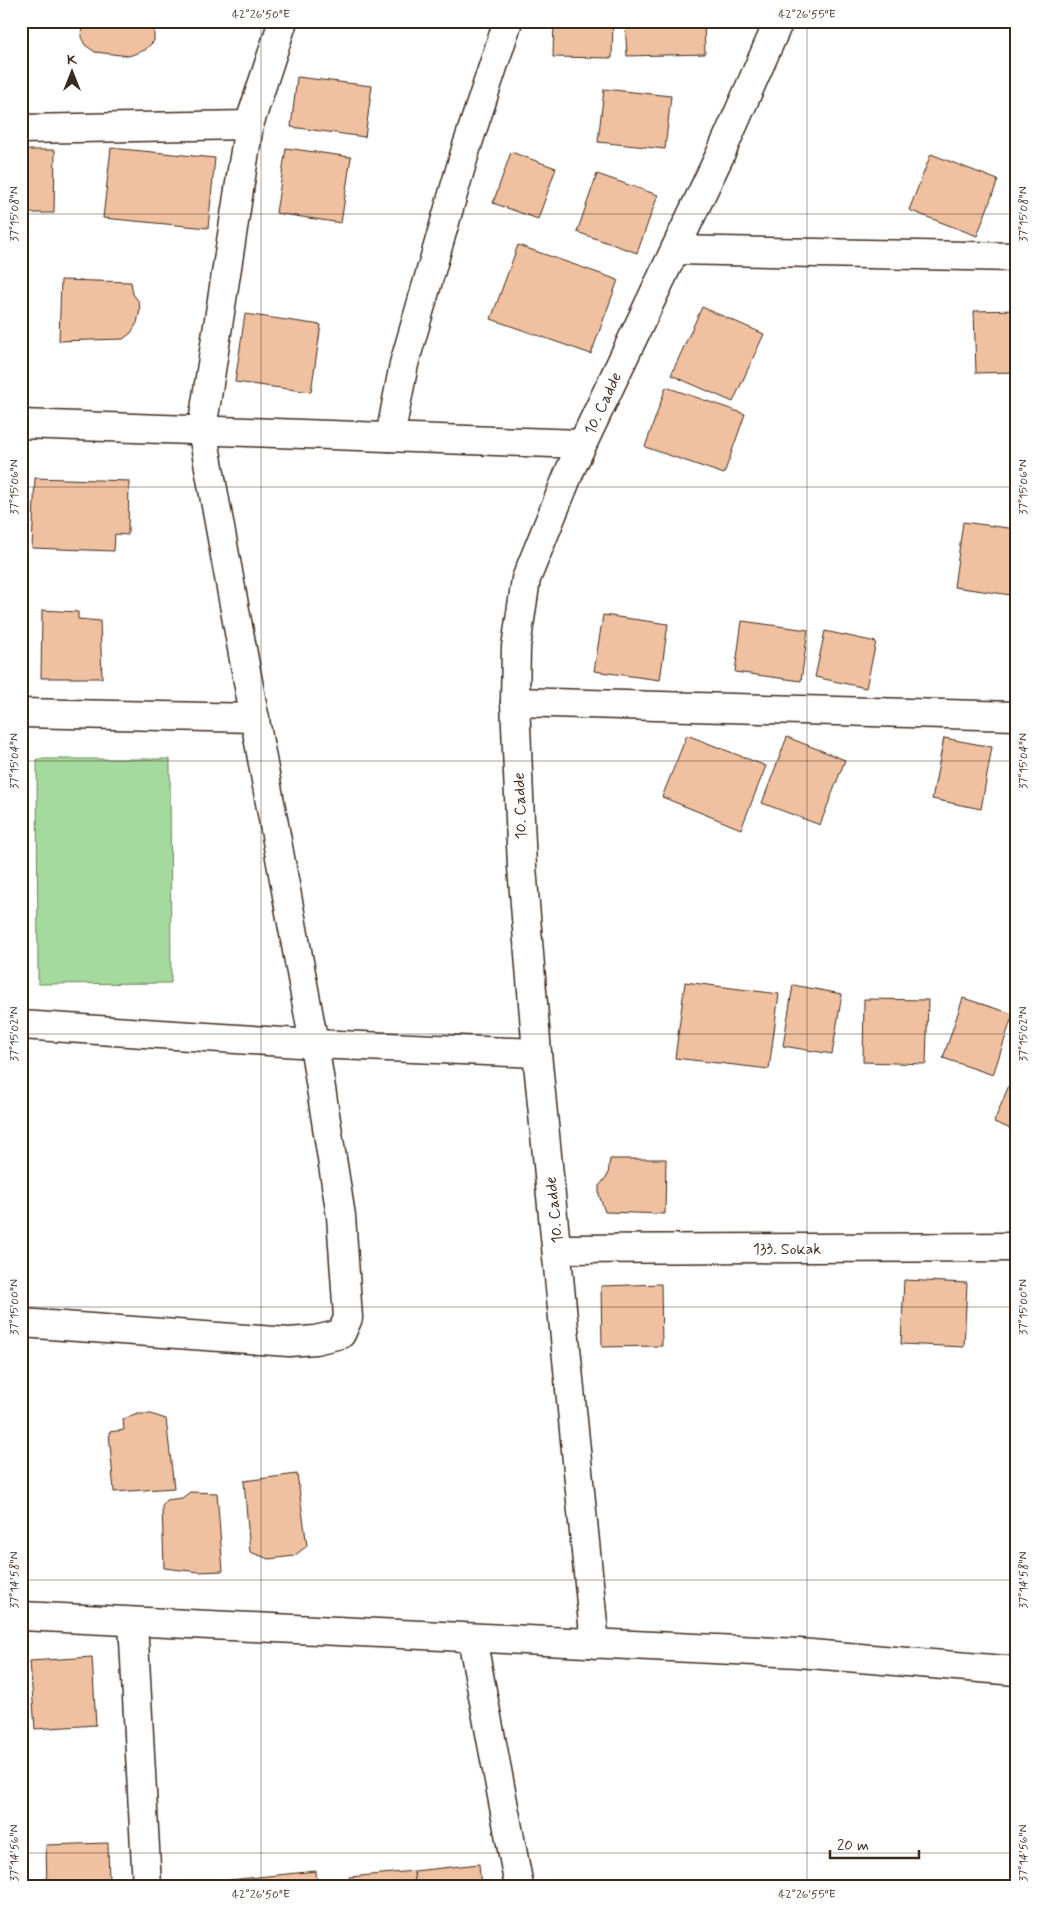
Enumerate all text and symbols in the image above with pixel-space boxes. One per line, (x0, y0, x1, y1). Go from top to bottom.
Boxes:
text: 42°26'50"E (232, 7, 290, 23)
text: 42°26'55"E (778, 7, 836, 23)
north arrow (48, 48, 98, 98)
text: K (67, 51, 78, 69)
text: 37°15'08"N (7, 186, 23, 242)
text: 37°15'08"N (1016, 186, 1032, 242)
street label: 10. Cadde (580, 369, 627, 439)
text: 37°15'06"N (7, 459, 23, 515)
text: 37°15'06"N (1016, 459, 1032, 515)
text: 37°15'04"N (7, 733, 23, 789)
text: 37°15'04"N (1016, 733, 1032, 789)
street label: 10. Cadde (509, 772, 532, 840)
text: 37°15'02"N (7, 1006, 23, 1062)
text: 37°15'02"N (1016, 1006, 1032, 1062)
street label: 10. Cadde (541, 1175, 568, 1244)
street label: 133. Sokak (753, 1239, 821, 1260)
text: 37°15'00"N (7, 1279, 23, 1335)
text: 37°15'00"N (1016, 1279, 1032, 1335)
text: 37°14'58"N (7, 1552, 23, 1608)
text: 37°14'58"N (1016, 1552, 1032, 1608)
text: 37°14'56"N (7, 1825, 23, 1881)
text: 37°14'56"N (1016, 1825, 1032, 1881)
scale bar (830, 1827, 918, 1859)
text: 20 m (837, 1836, 869, 1856)
text: 42°26'50"E (232, 1887, 290, 1903)
text: 42°26'55"E (778, 1887, 836, 1903)

